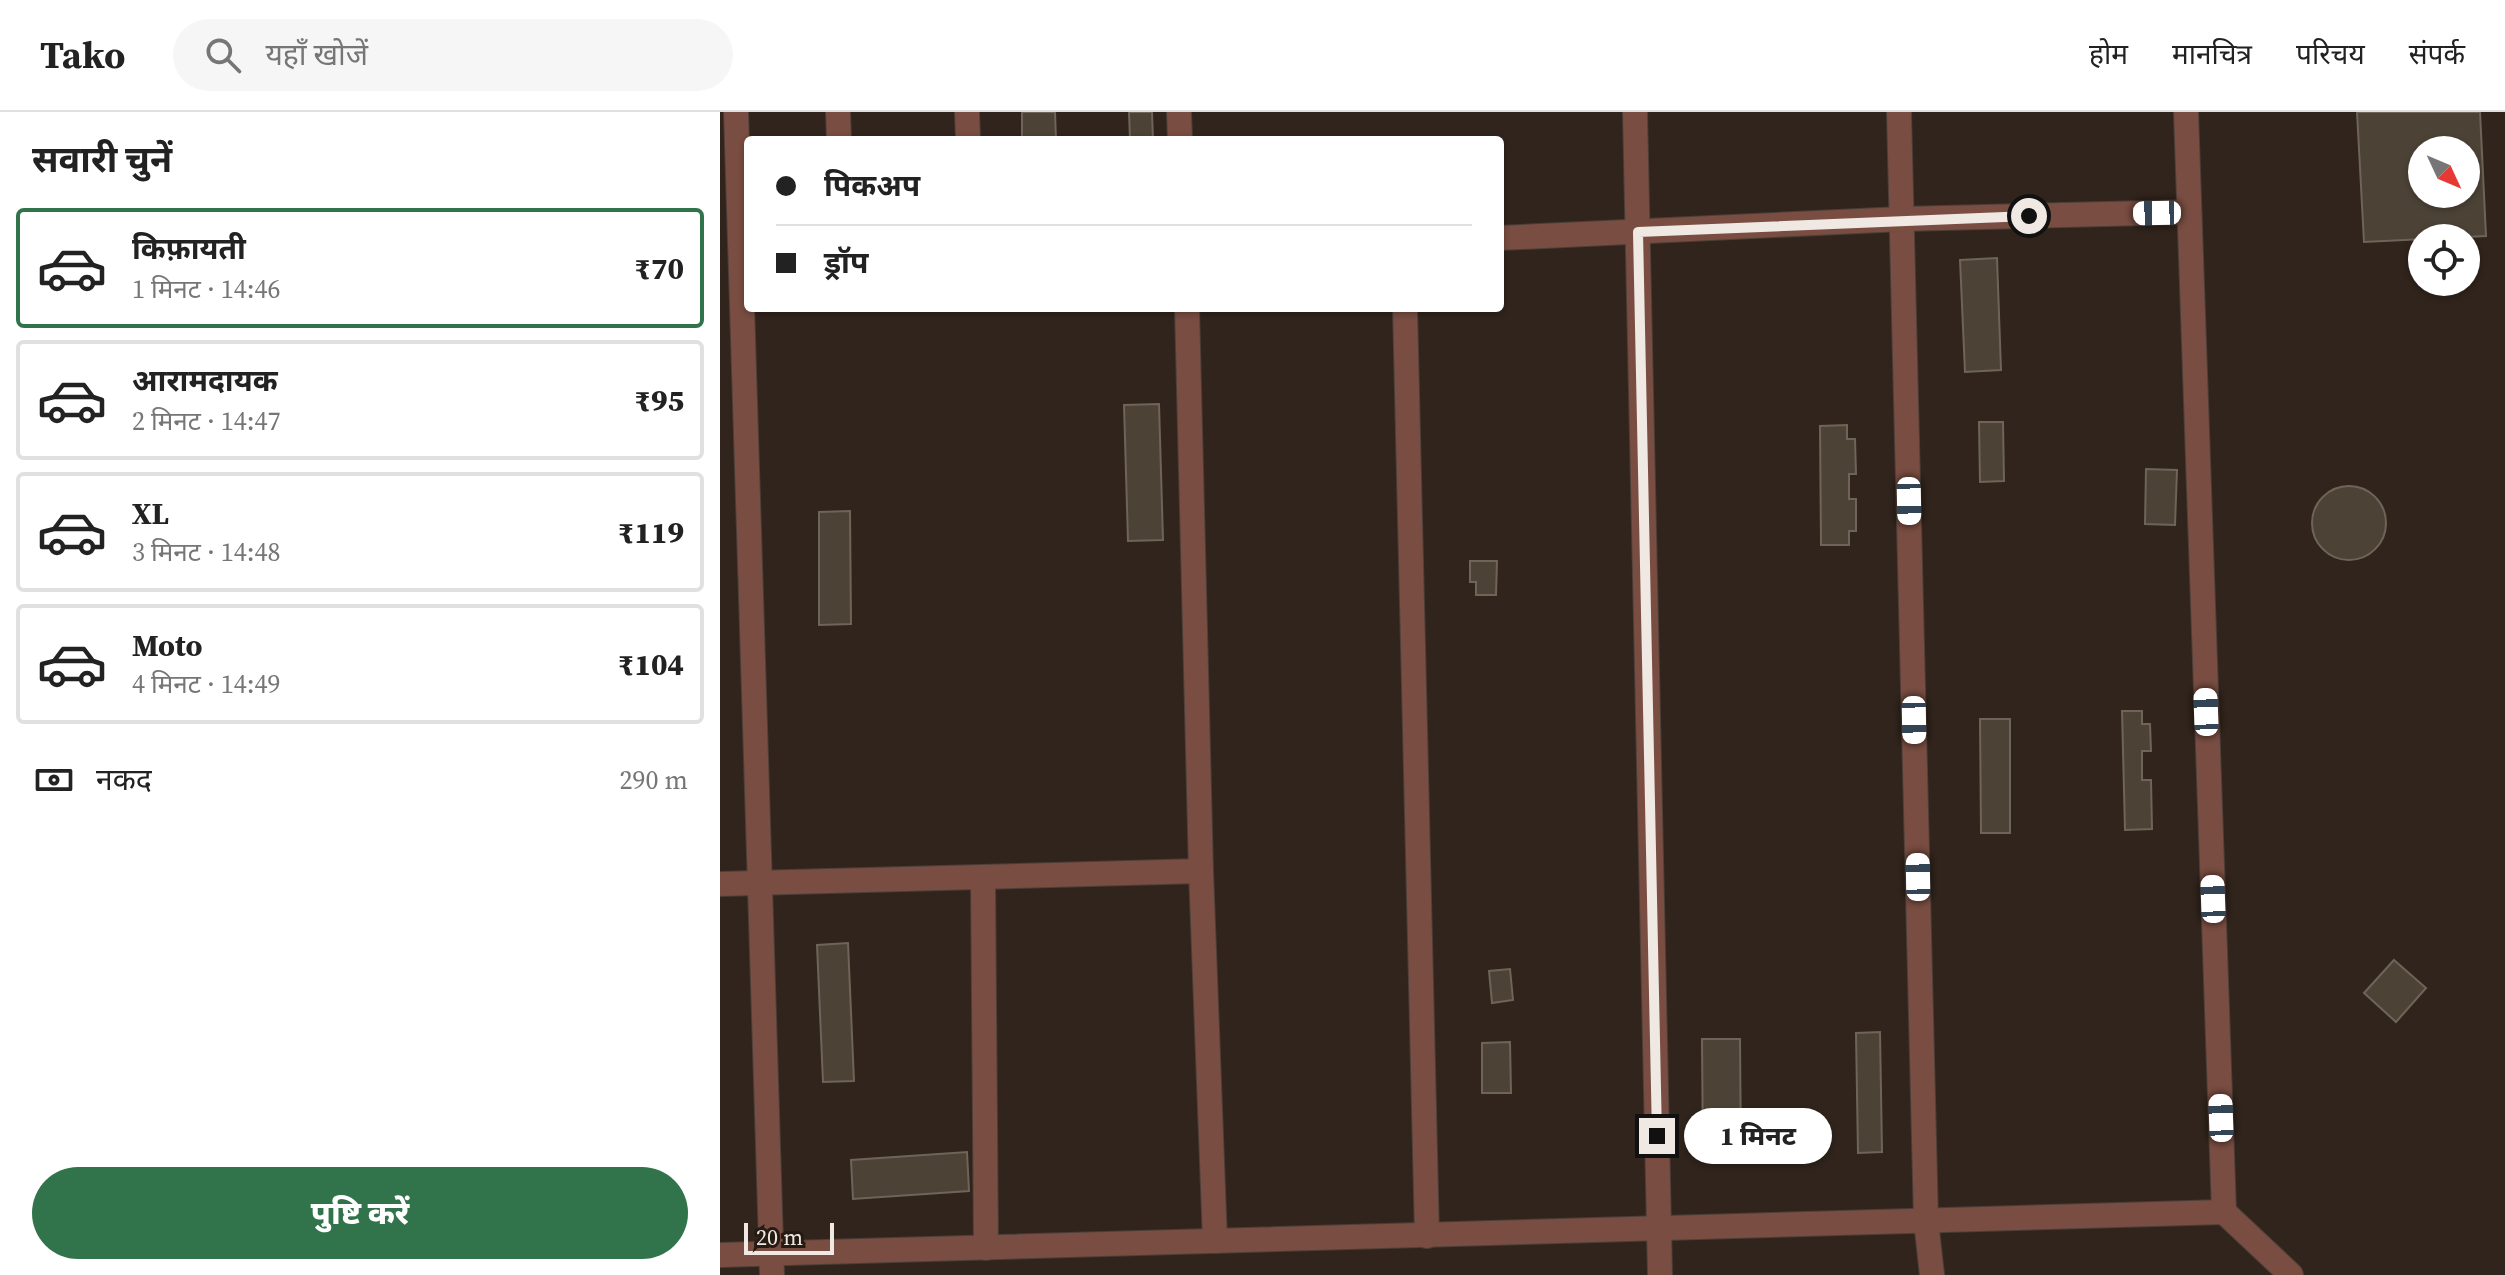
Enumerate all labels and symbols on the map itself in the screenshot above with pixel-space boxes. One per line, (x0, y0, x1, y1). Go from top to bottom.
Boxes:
north arrow (2408, 136, 2480, 208)
route start (2011, 198, 2047, 234)
car (2133, 201, 2181, 225)
car (1897, 477, 1921, 525)
car (2193, 688, 2219, 736)
car (1902, 696, 1926, 744)
car (1906, 853, 1930, 901)
car (2200, 875, 2226, 923)
car (2208, 1094, 2234, 1142)
callout: 1 मिनट (1685, 1108, 1833, 1164)
route end (1639, 1118, 1675, 1154)
scale bar (744, 1219, 834, 1255)

